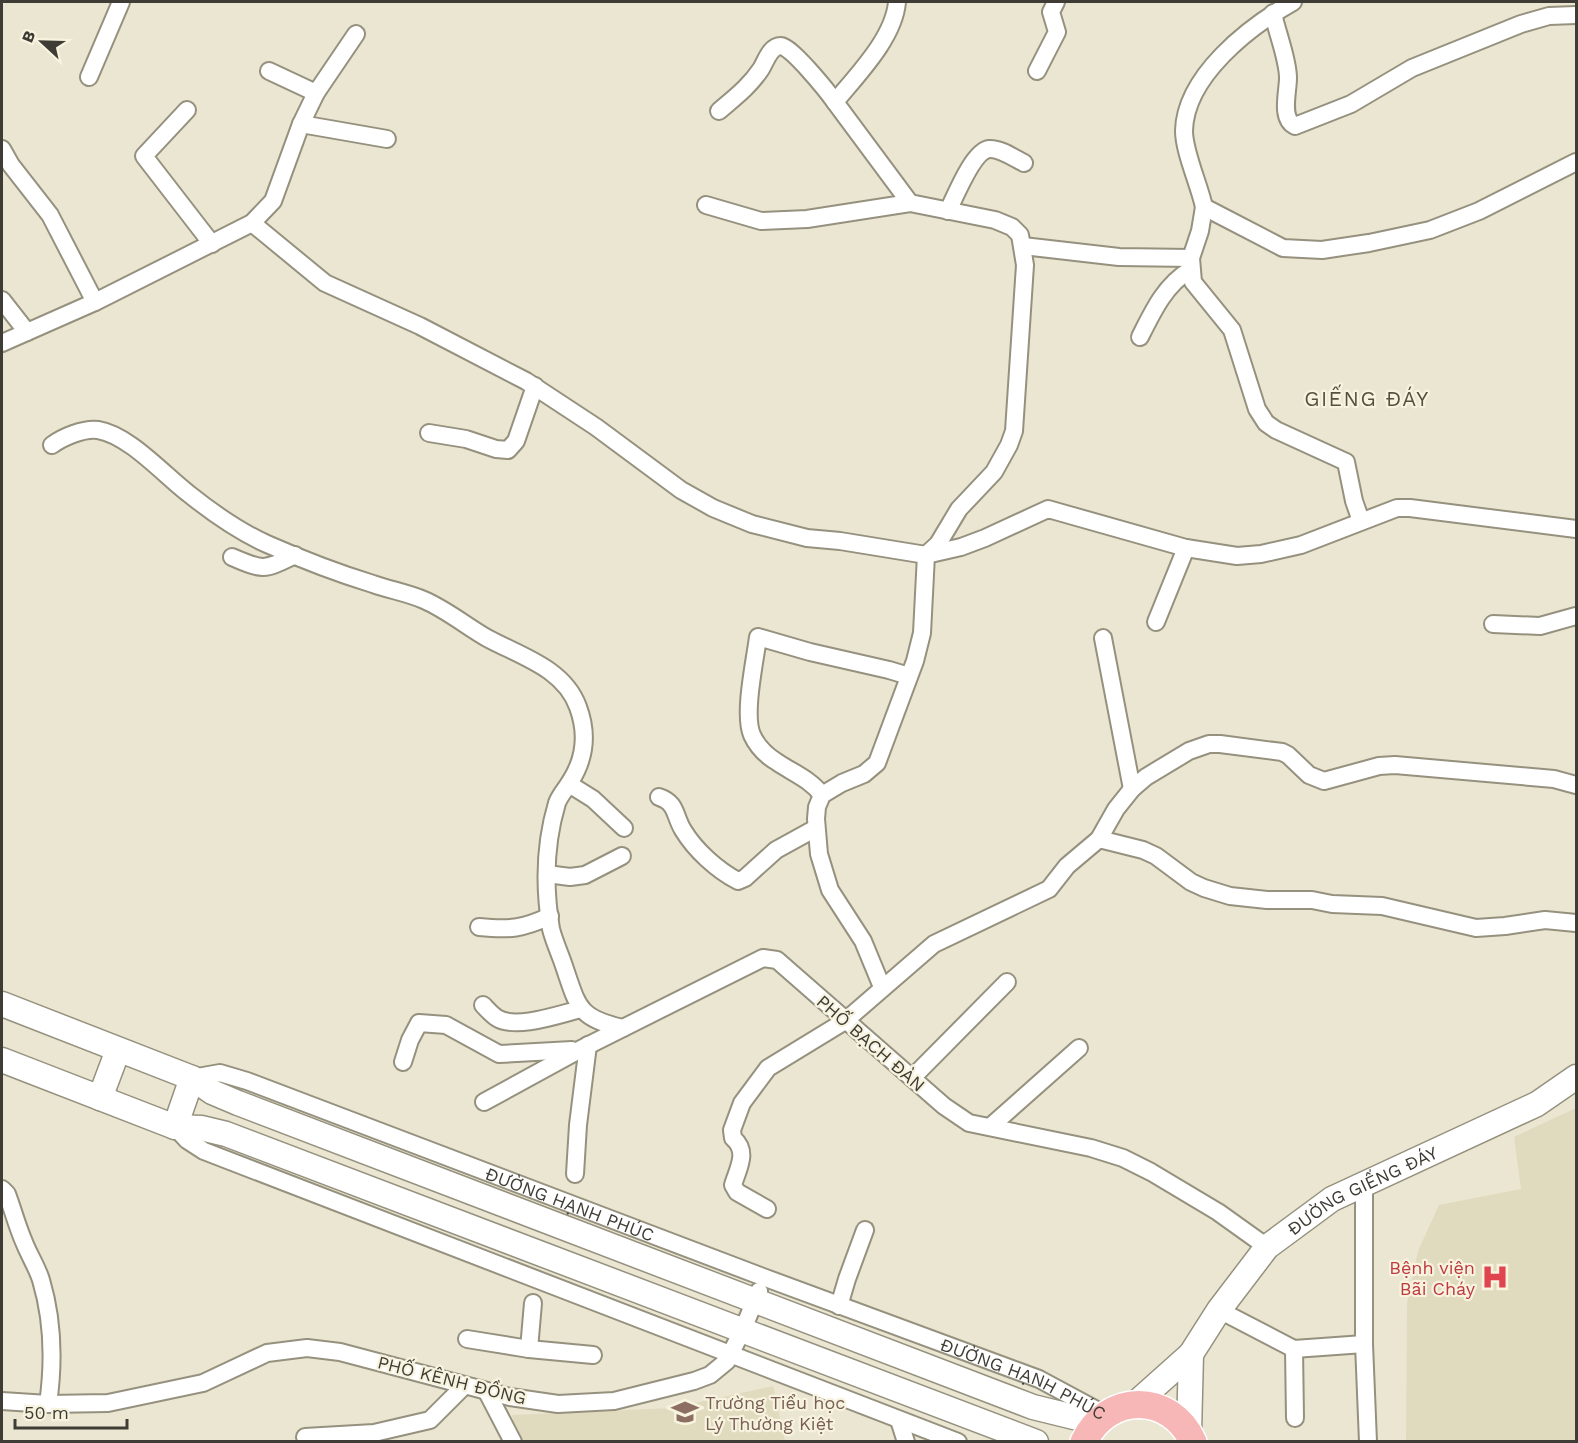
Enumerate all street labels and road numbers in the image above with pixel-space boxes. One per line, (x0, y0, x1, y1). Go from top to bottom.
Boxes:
street label: PHỐ BẠCH ĐÀN (813, 990, 930, 1096)
street label: ĐƯỜNG GIẾNG ĐÁY (1283, 1141, 1441, 1239)
street label: ĐƯỜNG HẠNH PHÚC (483, 1162, 657, 1245)
street label: ĐƯỜNG HẠNH PHÚC (938, 1333, 1110, 1424)
street label: PHỐ KÊNH ĐỒNG (375, 1350, 529, 1409)

